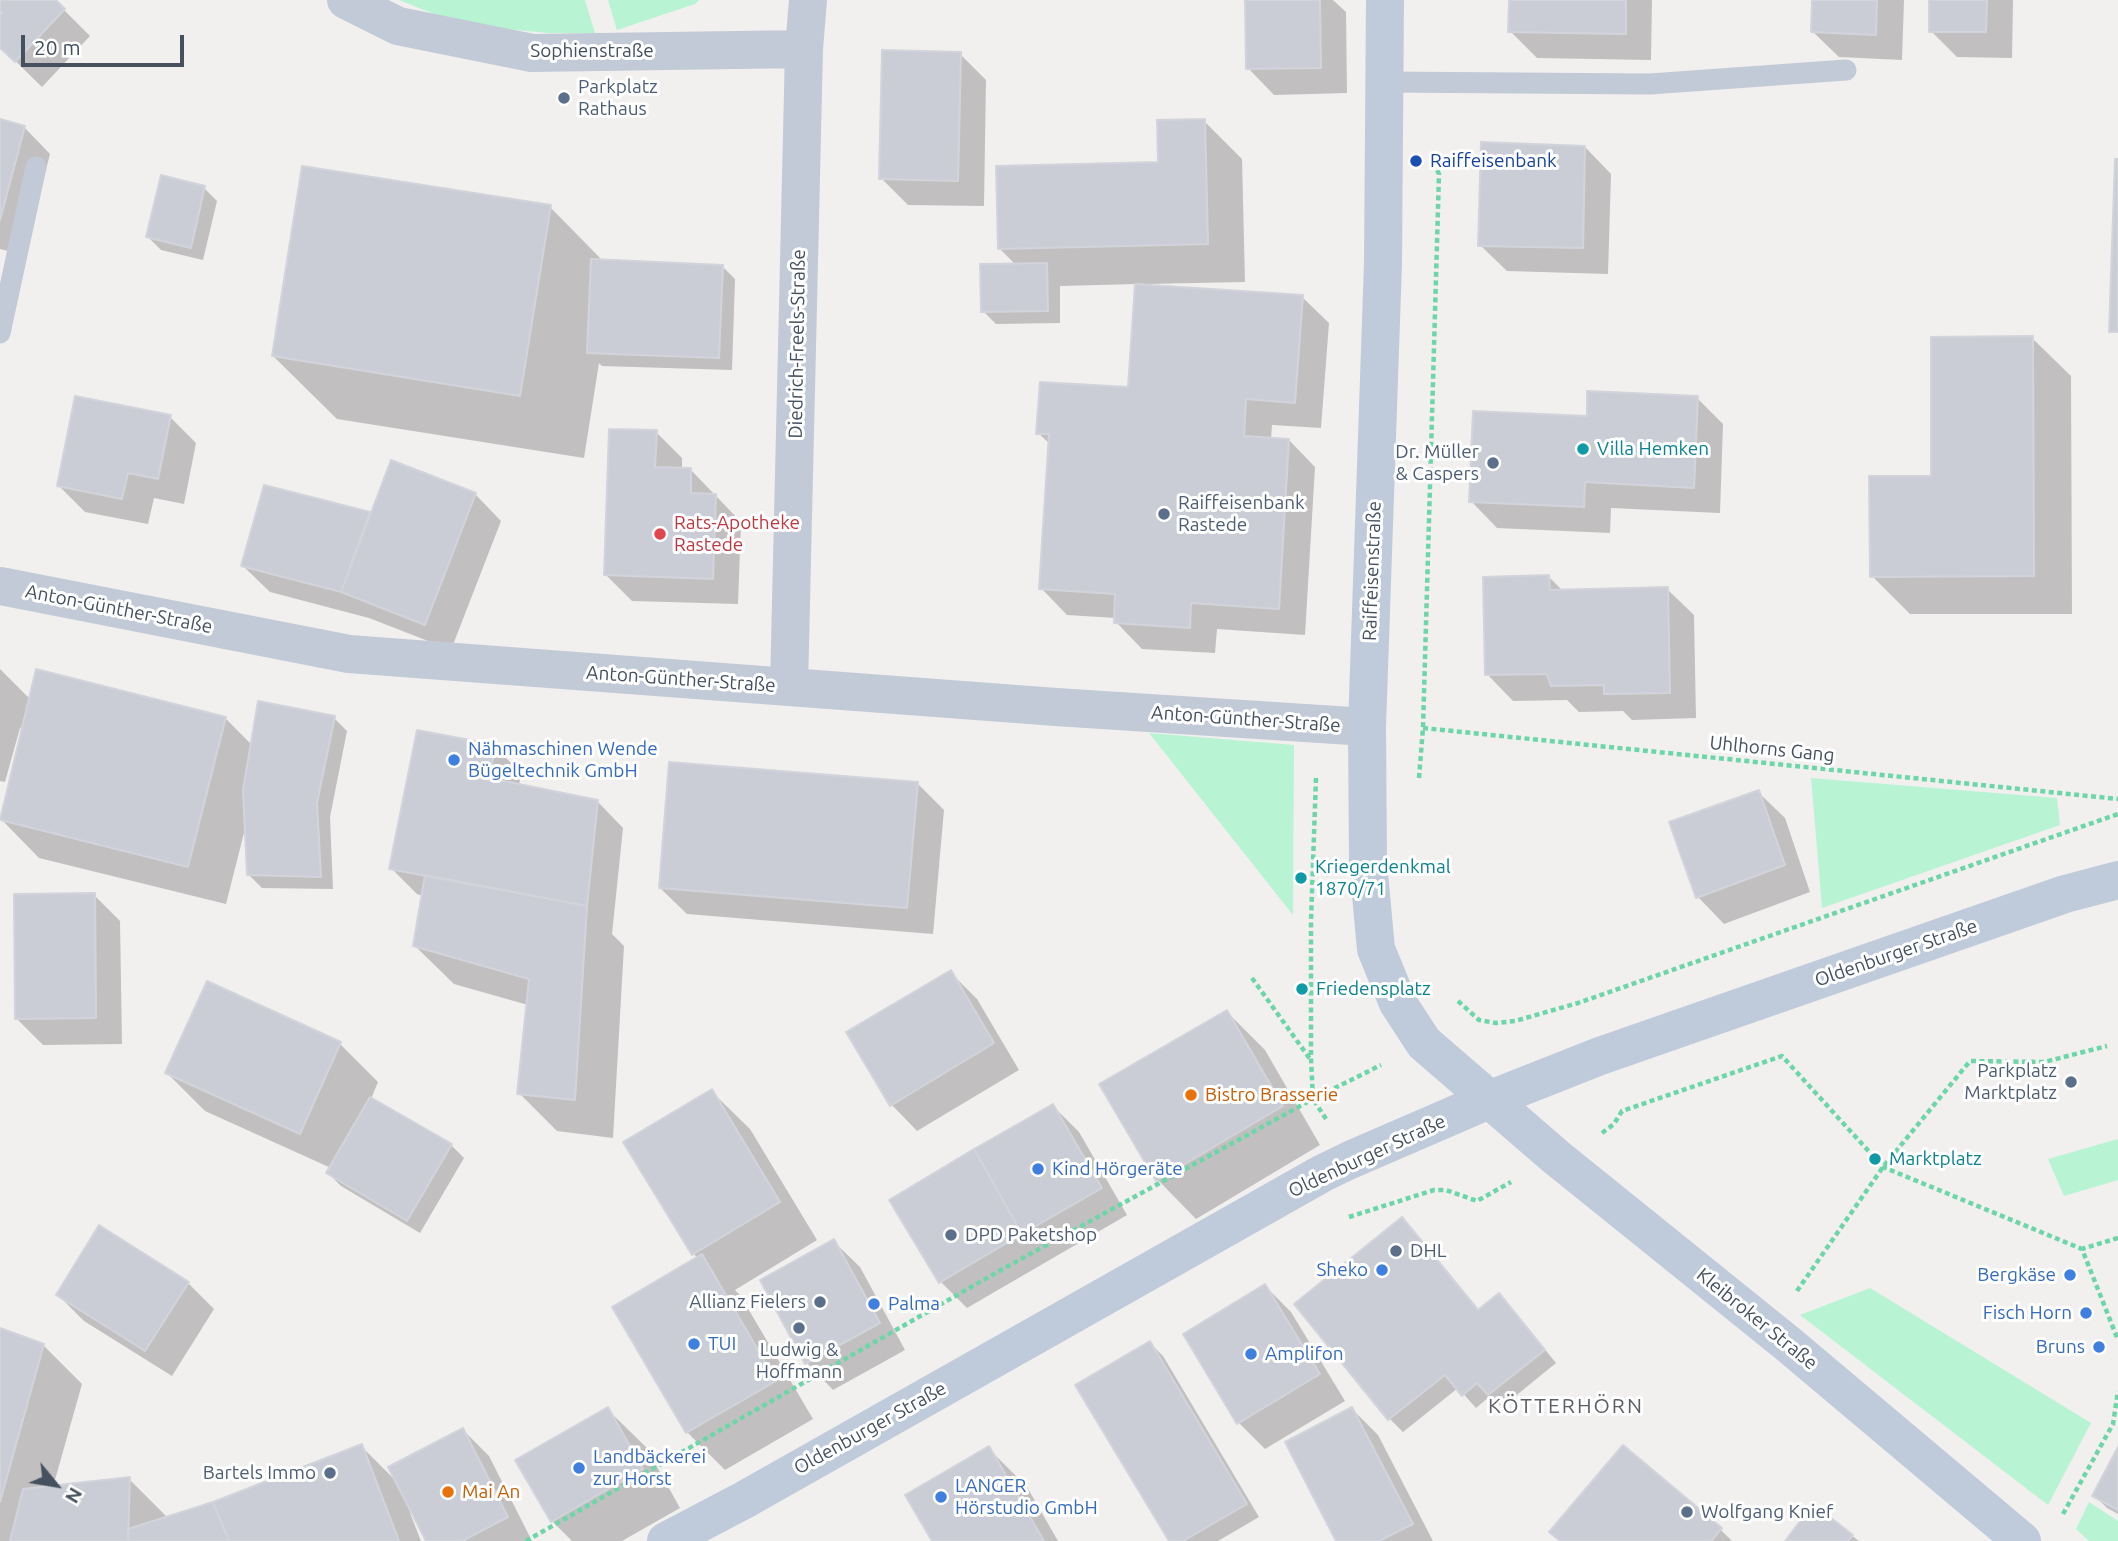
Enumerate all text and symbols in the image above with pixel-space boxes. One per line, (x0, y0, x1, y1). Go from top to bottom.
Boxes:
scale bar (24, 21, 187, 65)
text: 20 m (34, 35, 81, 59)
street label: Sophienstraße (530, 40, 654, 62)
place label: Parkplatz Rathaus (578, 76, 658, 120)
marker: Parkplatz Rathaus (556, 90, 572, 106)
place label: Raiffeisenbank (1430, 150, 1557, 172)
marker: Raiffeisenbank (1408, 153, 1424, 169)
street label: Diedrich-Freels-Straße (784, 249, 810, 439)
place label: Villa Hemken (1597, 438, 1709, 460)
place label: Dr. Müller & Caspers (1395, 441, 1479, 485)
marker: Villa Hemken (1575, 441, 1591, 457)
marker: Dr. Müller & Caspers (1485, 455, 1501, 471)
place label: Raiffeisenbank Rastede (1178, 492, 1305, 536)
street label: Raiffeisenstraße (1358, 501, 1386, 641)
marker: Raiffeisenbank Rastede (1156, 506, 1172, 522)
place label: Rats-Apotheke Rastede (674, 512, 800, 556)
marker: Rats-Apotheke Rastede (652, 526, 668, 542)
street label: Anton-Günther-Straße (24, 580, 214, 638)
street label: Anton-Günther-Straße (586, 661, 776, 697)
street label: Anton-Günther-Straße (1151, 701, 1341, 737)
street label: Uhlhorns Gang (1708, 731, 1836, 767)
place label: Nähmaschinen Wende Bügeltechnik GmbH (468, 738, 658, 782)
marker: Nähmaschinen Wende Bügeltechnik GmbH (446, 752, 462, 768)
place label: Kriegerdenkmal 1870/71 (1315, 856, 1451, 900)
marker: Kriegerdenkmal 1870/71 (1293, 870, 1309, 886)
street label: Oldenburger Straße (1812, 914, 1980, 992)
place label: Friedensplatz (1316, 978, 1431, 1000)
marker: Friedensplatz (1294, 981, 1310, 997)
place label: Parkplatz Marktplatz (1964, 1060, 2057, 1104)
marker: Parkplatz Marktplatz (2063, 1074, 2079, 1090)
place label: Bistro Brasserie (1205, 1084, 1338, 1106)
marker: Bistro Brasserie (1183, 1087, 1199, 1103)
street label: Oldenburger Straße (1285, 1110, 1449, 1202)
place label: Marktplatz (1889, 1148, 1982, 1170)
marker: Marktplatz (1867, 1151, 1883, 1167)
place label: Kind Hörgeräte (1052, 1158, 1183, 1180)
marker: Kind Hörgeräte (1030, 1161, 1046, 1177)
place label: DPD Paketshop (965, 1224, 1097, 1246)
marker: DPD Paketshop (943, 1227, 959, 1243)
place label: DHL (1410, 1240, 1446, 1262)
marker: DHL (1388, 1243, 1404, 1259)
place label: Sheko (1316, 1259, 1368, 1281)
marker: Sheko (1374, 1262, 1390, 1278)
street label: Kleibroker Straße (1692, 1263, 1822, 1375)
place label: Bergkäse (1977, 1264, 2056, 1286)
marker: Bergkäse (2062, 1267, 2078, 1283)
place label: Allianz Fielers (689, 1291, 806, 1313)
place label: Palma (888, 1293, 940, 1315)
marker: Allianz Fielers (812, 1294, 828, 1310)
marker: Palma (866, 1296, 882, 1312)
place label: Fisch Horn (1983, 1302, 2072, 1324)
marker: Fisch Horn (2078, 1305, 2094, 1321)
marker: Ludwig & Hoffmann (791, 1320, 807, 1336)
place label: TUI (708, 1333, 736, 1355)
marker: TUI (686, 1336, 702, 1352)
place label: Bruns (2036, 1336, 2085, 1358)
place label: Ludwig & Hoffmann (756, 1339, 842, 1383)
marker: Bruns (2091, 1339, 2107, 1355)
place label: Amplifon (1265, 1343, 1344, 1365)
marker: Amplifon (1243, 1346, 1259, 1362)
street label: Oldenburger Straße (790, 1377, 950, 1479)
district label: KÖTTERHÖRN (1489, 1393, 1643, 1419)
place label: Landbäckerei zur Horst (593, 1446, 706, 1490)
north arrow (21, 1450, 91, 1520)
marker: Landbäckerei zur Horst (571, 1460, 587, 1476)
place label: Bartels Immo (203, 1462, 316, 1484)
marker: Bartels Immo (322, 1465, 338, 1481)
place label: LANGER Hörstudio GmbH (955, 1475, 1098, 1519)
place label: Mai An (462, 1481, 520, 1503)
text: N (61, 1484, 87, 1507)
marker: Mai An (440, 1484, 456, 1500)
marker: LANGER Hörstudio GmbH (933, 1489, 949, 1505)
place label: Wolfgang Knief (1701, 1501, 1833, 1523)
marker: Wolfgang Knief (1679, 1504, 1695, 1520)

